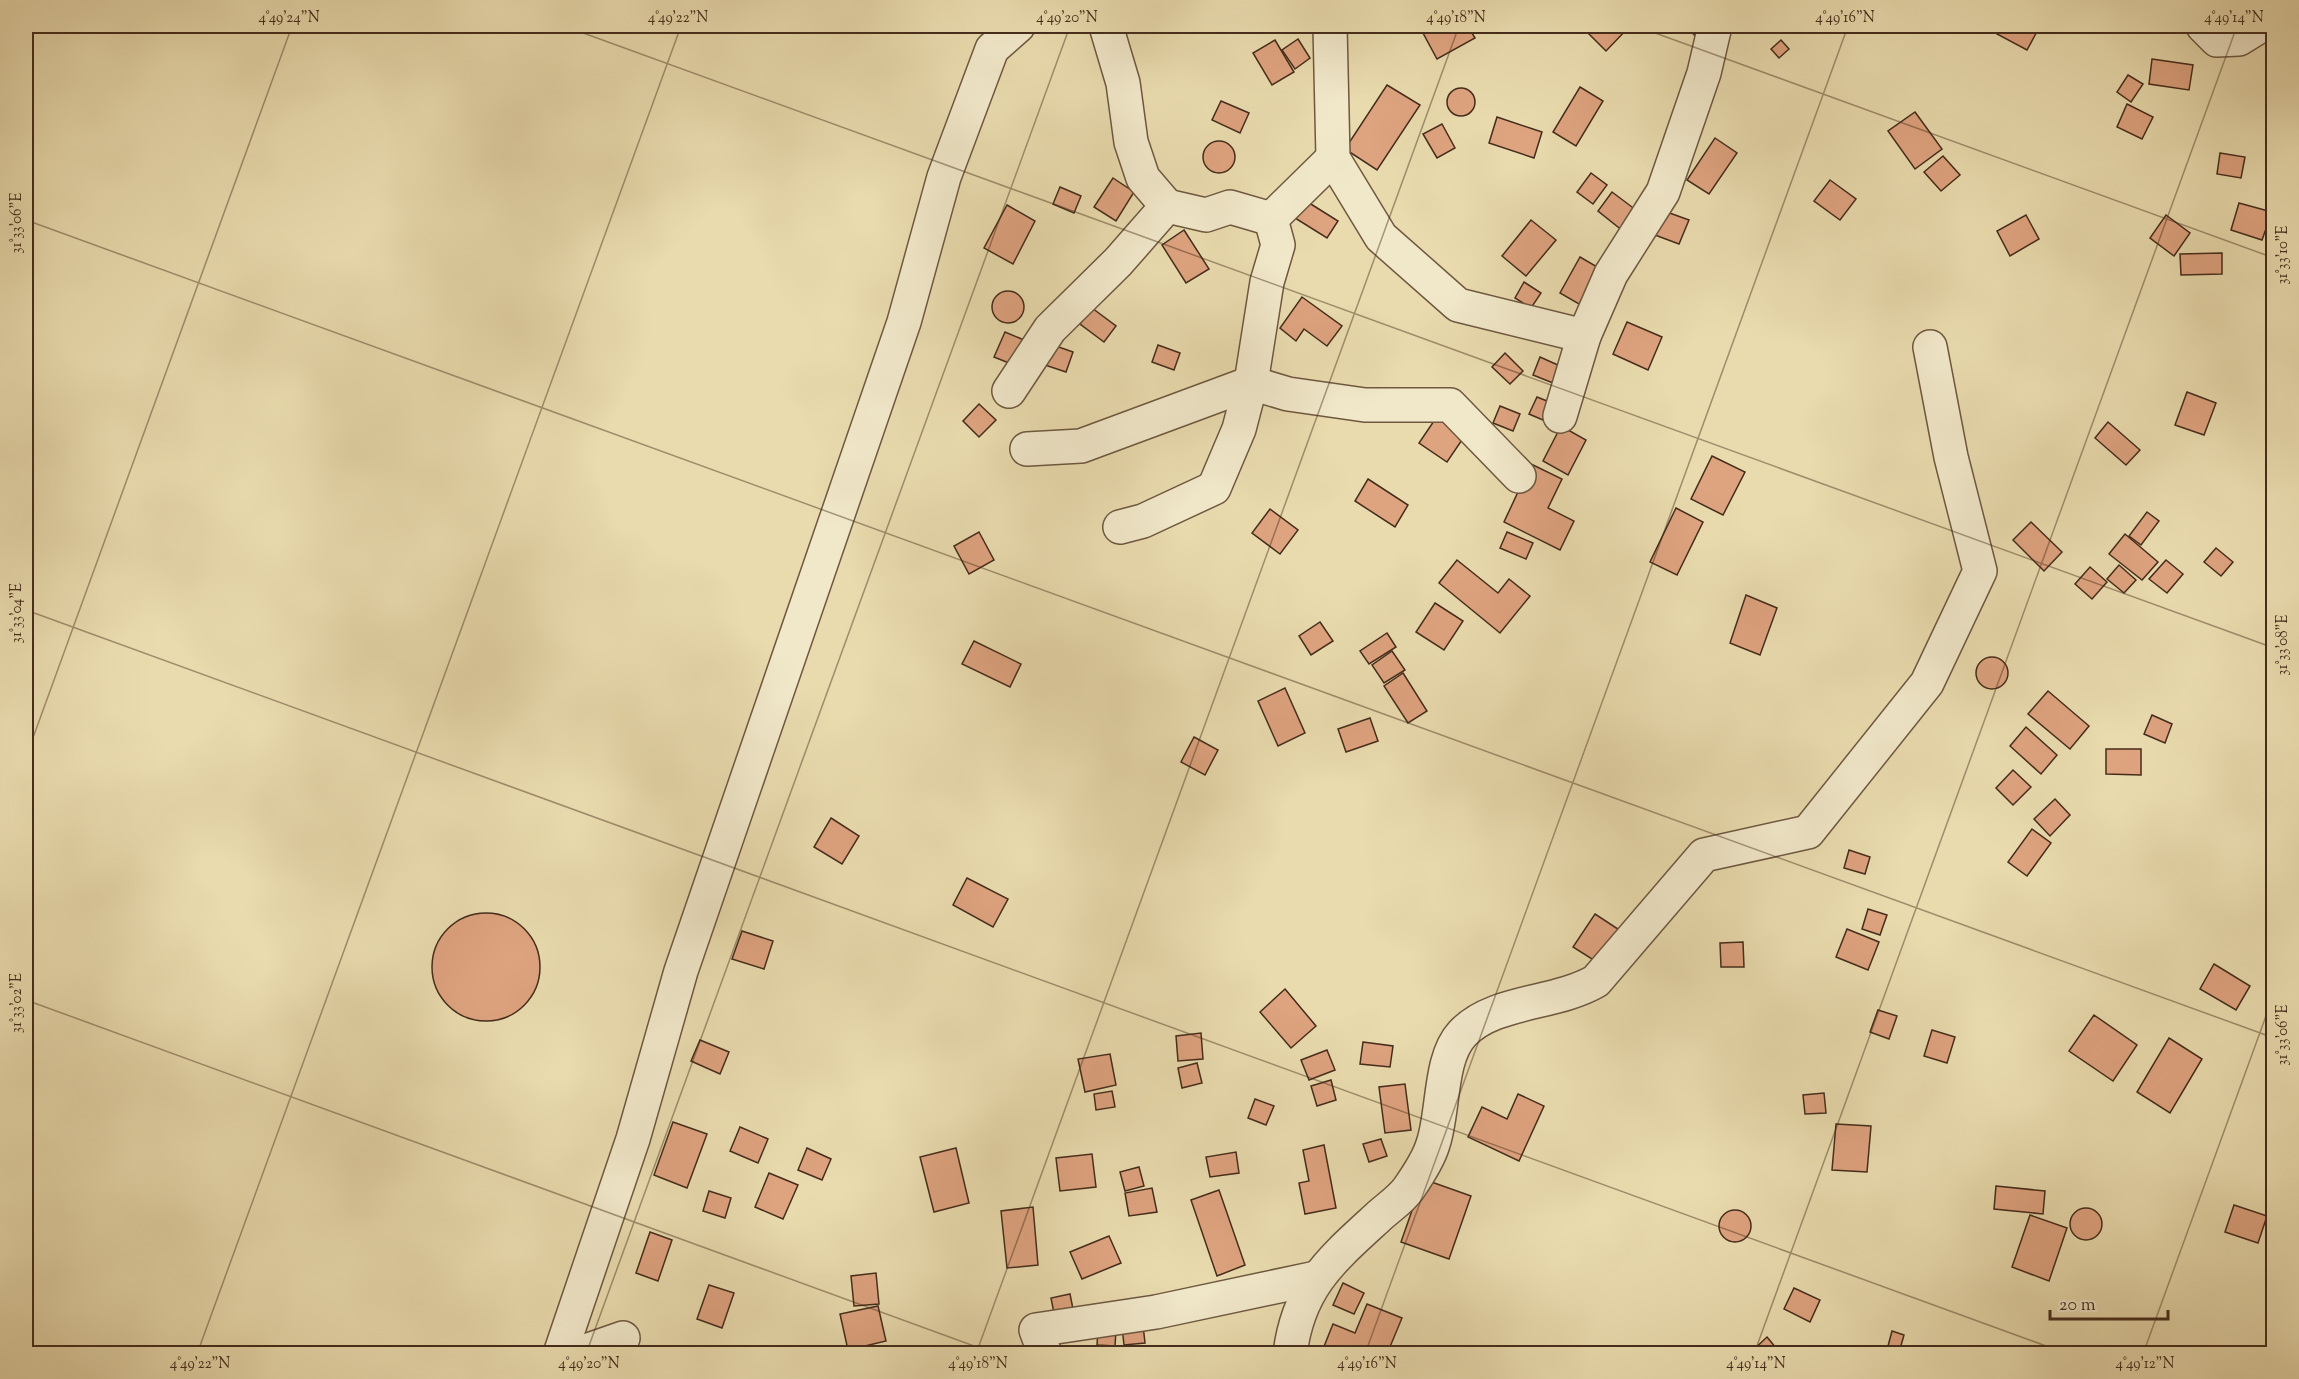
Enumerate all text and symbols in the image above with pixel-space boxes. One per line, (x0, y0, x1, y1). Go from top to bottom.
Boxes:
text: 4°49'24"N (258, 8, 320, 29)
text: 4°49'22"N (648, 8, 708, 29)
text: 4°49'20"N (1036, 8, 1098, 29)
text: 4°49'18"N (1426, 8, 1486, 29)
text: 4°49'16"N (1815, 8, 1875, 29)
text: 4°49'14"N (2204, 8, 2264, 29)
text: 31°33'06"E (7, 192, 28, 254)
text: 31°33'10"E (2273, 226, 2294, 284)
text: 31°33'04"E (7, 583, 28, 643)
text: 31°33'08"E (2273, 614, 2294, 676)
text: 31°33'02"E (7, 973, 28, 1033)
text: 31°33'06"E (2273, 1004, 2294, 1066)
scale bar (2050, 1283, 2168, 1321)
text: 20 m (2059, 1293, 2096, 1319)
text: 4°49'22"N (170, 1354, 230, 1375)
text: 4°49'20"N (558, 1354, 620, 1375)
text: 4°49'18"N (948, 1354, 1008, 1375)
text: 4°49'16"N (1337, 1354, 1397, 1375)
text: 4°49'14"N (1726, 1354, 1786, 1375)
text: 4°49'12"N (2116, 1354, 2174, 1375)

